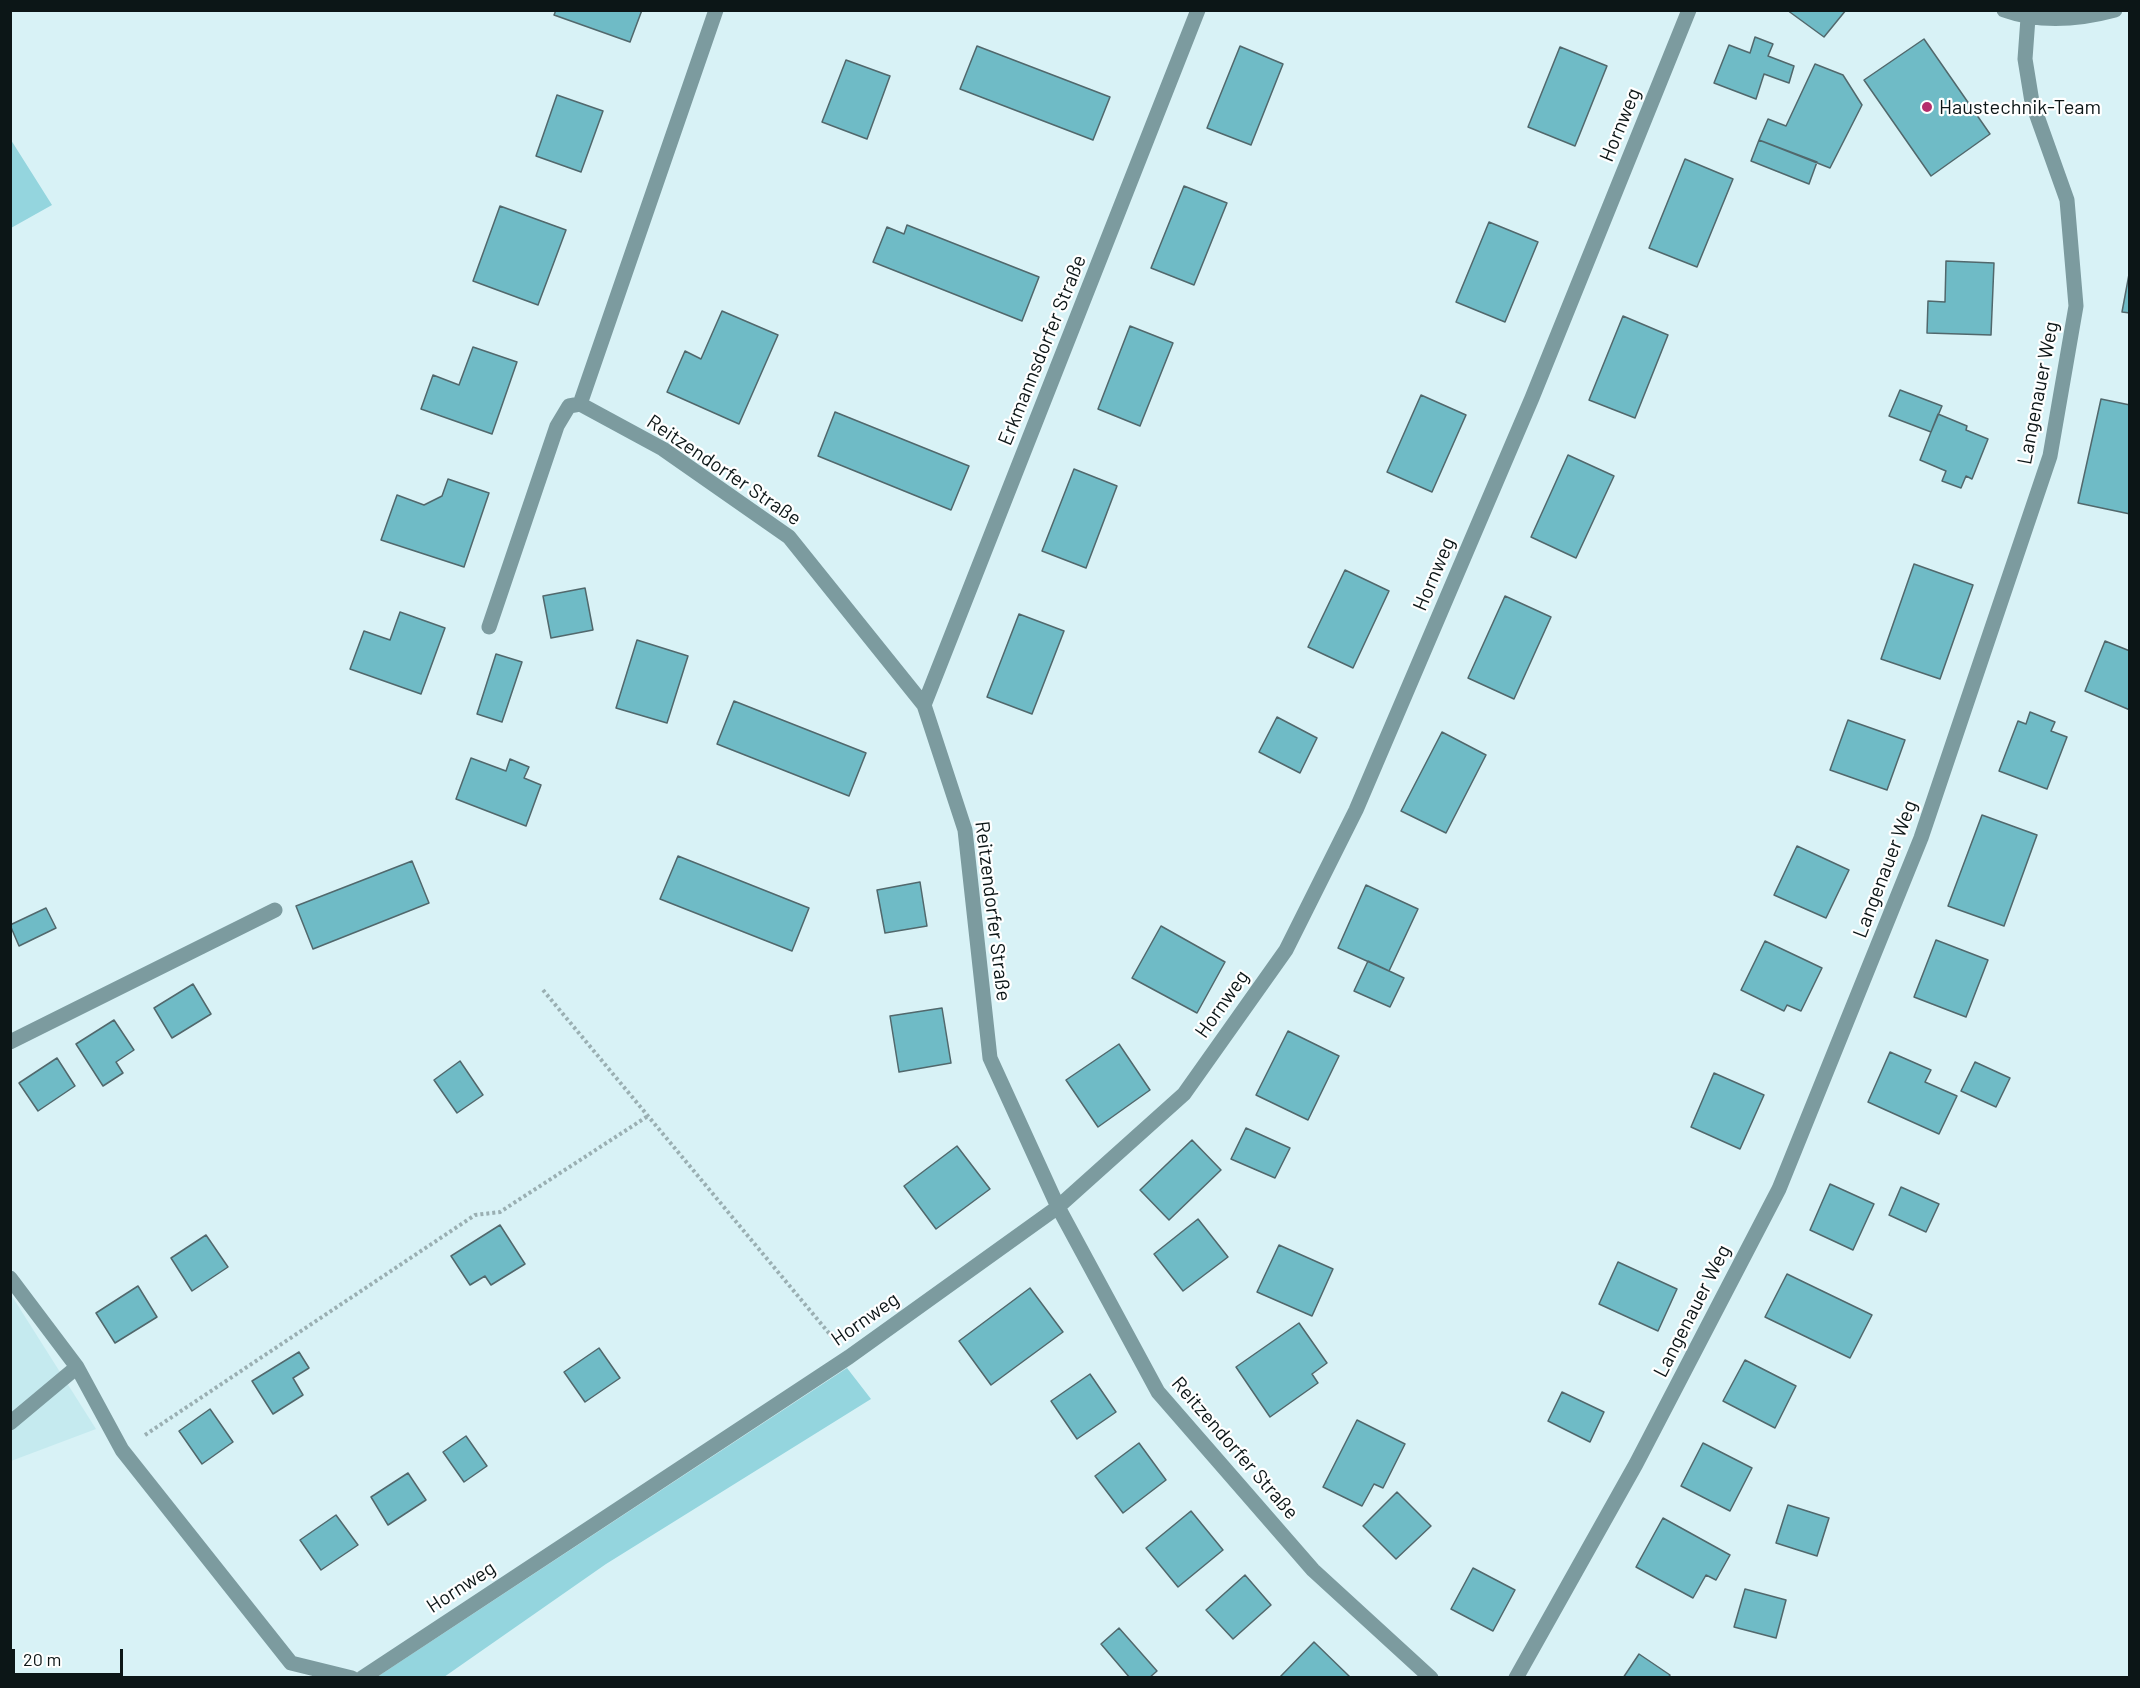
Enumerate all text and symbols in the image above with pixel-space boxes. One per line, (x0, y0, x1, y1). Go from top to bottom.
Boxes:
street label: Hornweg (1594, 85, 1646, 165)
place label: Haustechnik-Team (1939, 95, 2101, 119)
marker: Haustechnik-Team (1920, 100, 1934, 114)
street label: Erkmannsdorfer Straße (993, 251, 1091, 449)
street label: Langenauer Weg (2012, 319, 2064, 467)
street label: Reitzendorfer Straße (642, 409, 806, 531)
street label: Hornweg (1408, 534, 1460, 614)
street label: Langenauer Weg (1848, 797, 1922, 941)
street label: Reitzendorfer Straße (970, 820, 1016, 1002)
street label: Hornweg (1190, 965, 1254, 1043)
street label: Langenauer Weg (1648, 1241, 1736, 1381)
street label: Hornweg (826, 1287, 904, 1351)
street label: Reitzendorfer Straße (1167, 1372, 1303, 1524)
street label: Hornweg (422, 1556, 500, 1618)
scale bar (15, 1637, 126, 1675)
text: 20 m (23, 1648, 61, 1670)

